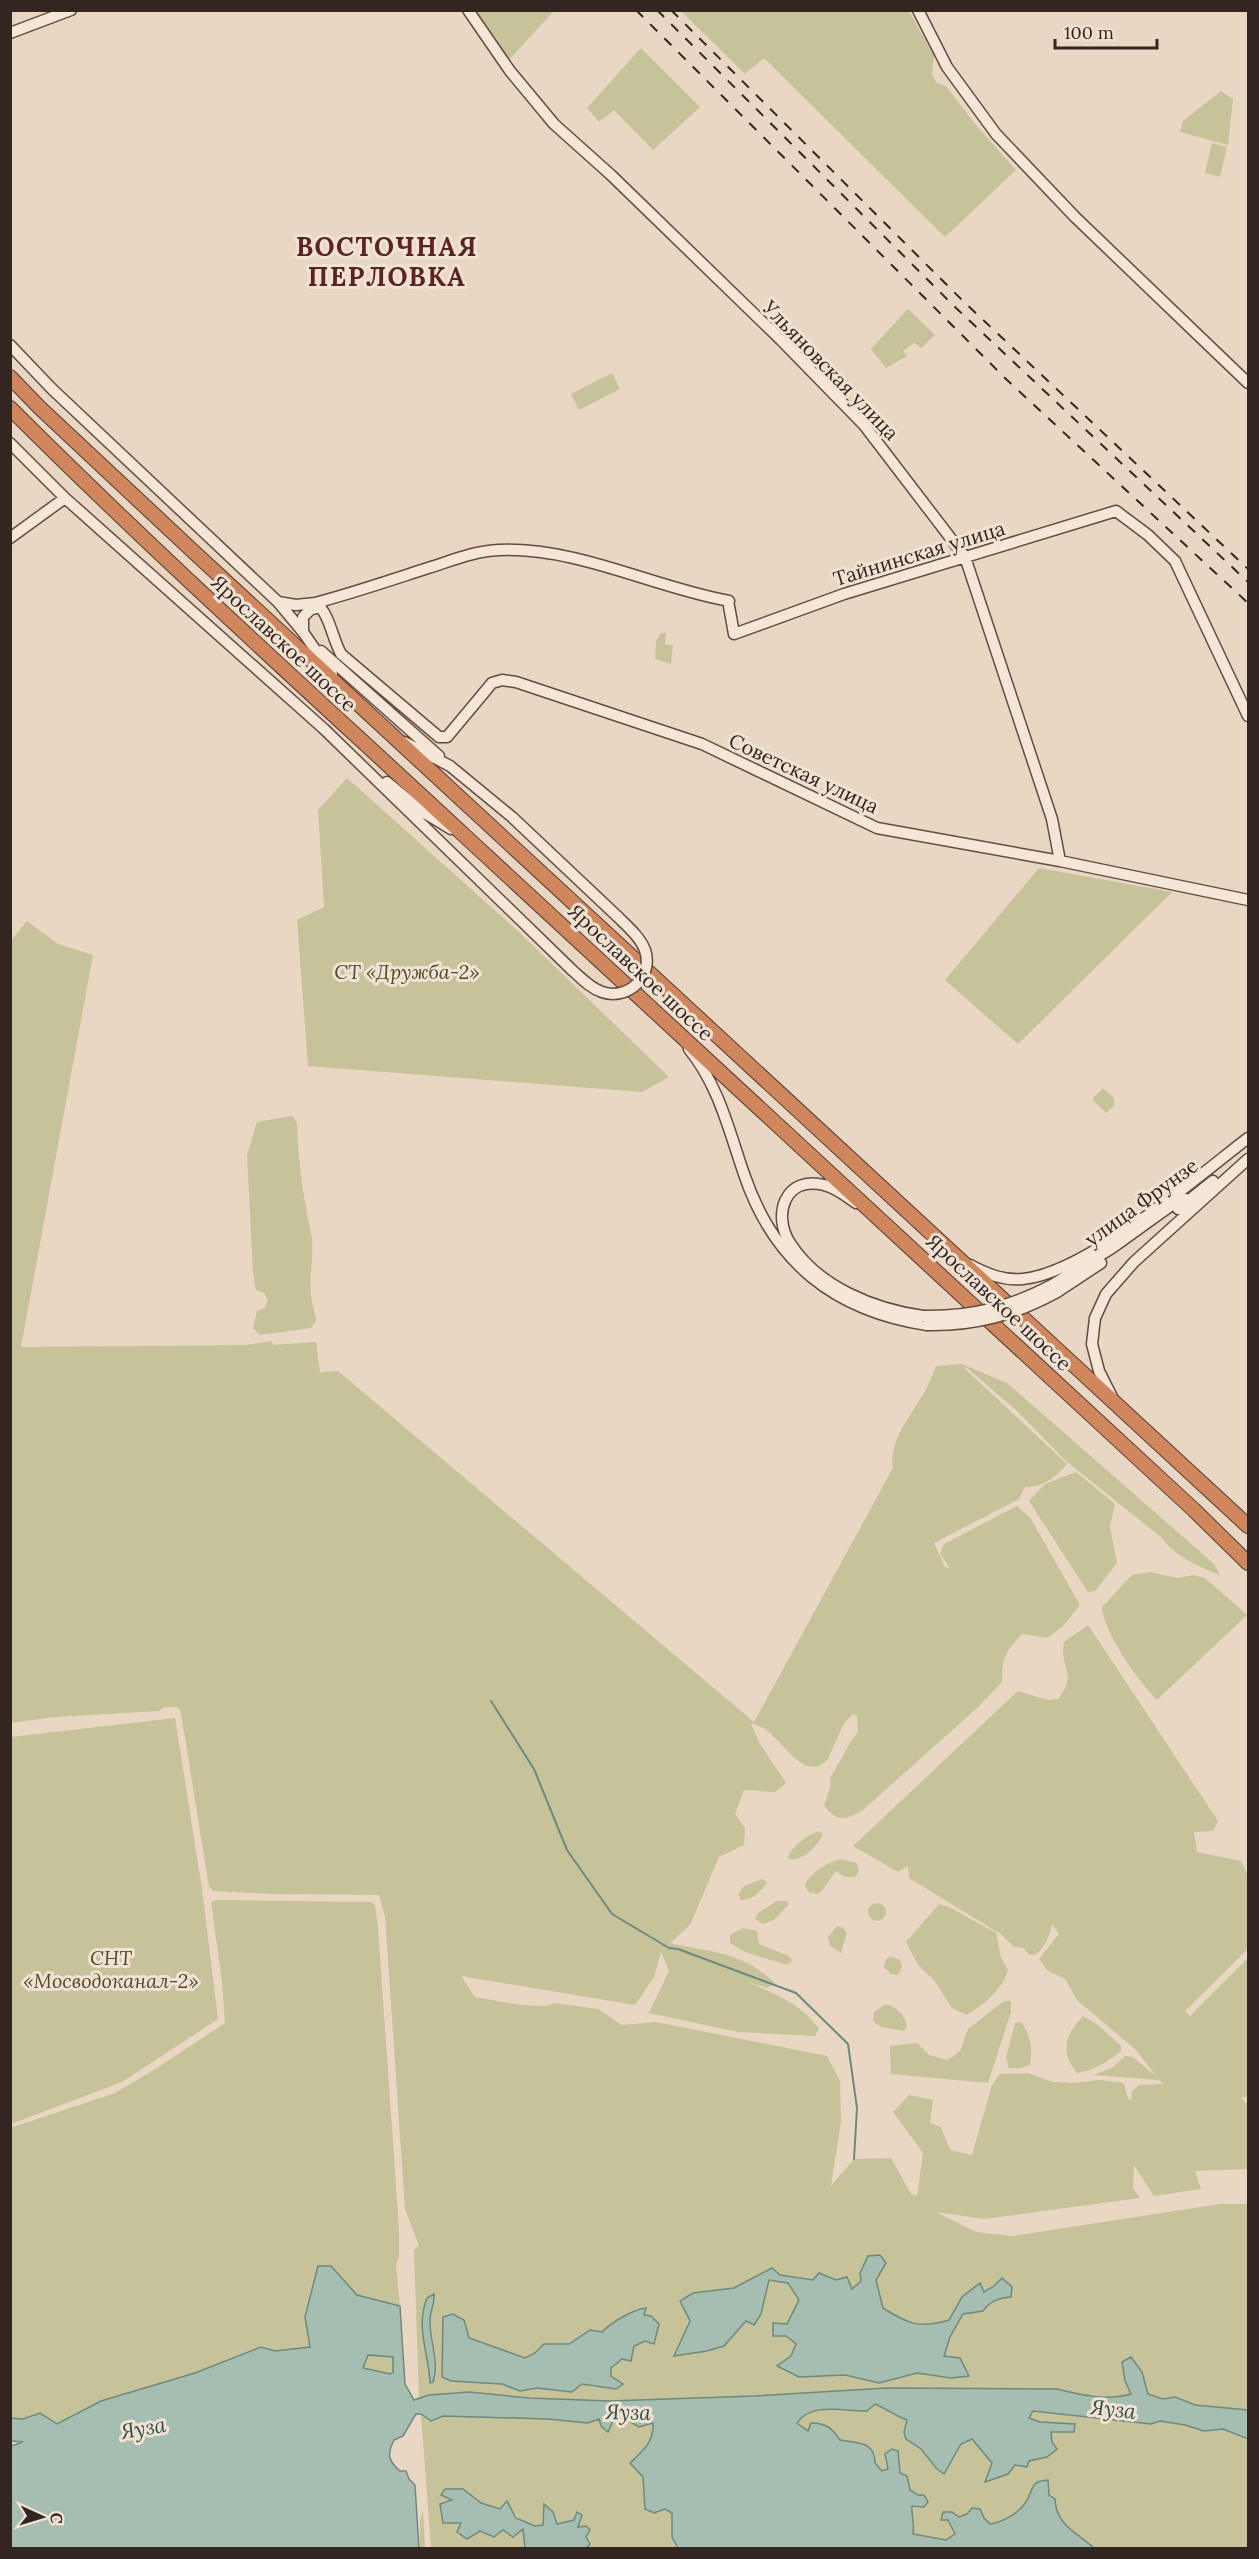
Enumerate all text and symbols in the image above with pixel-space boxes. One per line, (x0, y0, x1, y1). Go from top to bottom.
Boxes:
scale bar (1055, 12, 1157, 50)
text: 100 m (1064, 21, 1114, 44)
district label: ВОСТОЧНАЯ ПЕРЛОВКА (296, 230, 478, 293)
street label: Ульяновская улица (757, 294, 904, 445)
street label: Тайнинская улица (830, 515, 1008, 591)
street label: Ярославское шоссе (206, 569, 362, 717)
street label: Советская улица (725, 727, 883, 819)
street label: Ярославское шоссе (563, 898, 719, 1046)
park label: СТ «Дружба-2» (334, 959, 480, 984)
street label: улица Фрунзе (1079, 1152, 1203, 1251)
street label: Ярославское шоссе (921, 1228, 1077, 1376)
park label: СНТ «Мосводоканал-2» (23, 1945, 199, 1993)
water label: Яуза (1089, 2393, 1138, 2425)
water label: Яуза (605, 2398, 652, 2426)
water label: Яуза (118, 2411, 168, 2445)
north arrow (12, 2487, 72, 2547)
text: С (47, 2512, 67, 2524)

